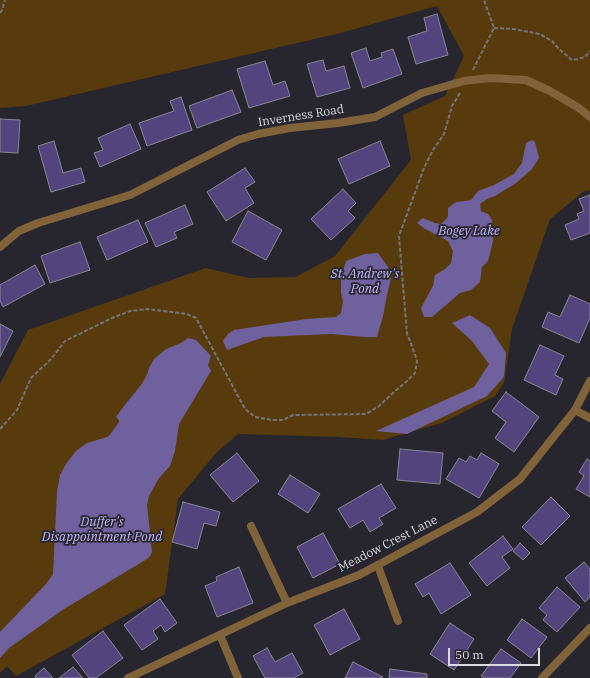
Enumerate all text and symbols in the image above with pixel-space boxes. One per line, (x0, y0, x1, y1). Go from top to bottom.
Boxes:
street label: Inverness Road (257, 102, 345, 130)
water label: Bogey Lake (438, 223, 500, 239)
water label: St. Andrew's Pond (331, 266, 399, 297)
street label: Meadow Crest Lane (336, 513, 440, 575)
water label: Duffer's Disappointment Pond (42, 514, 162, 545)
scale bar (450, 640, 542, 666)
text: 50 m (455, 647, 484, 662)

